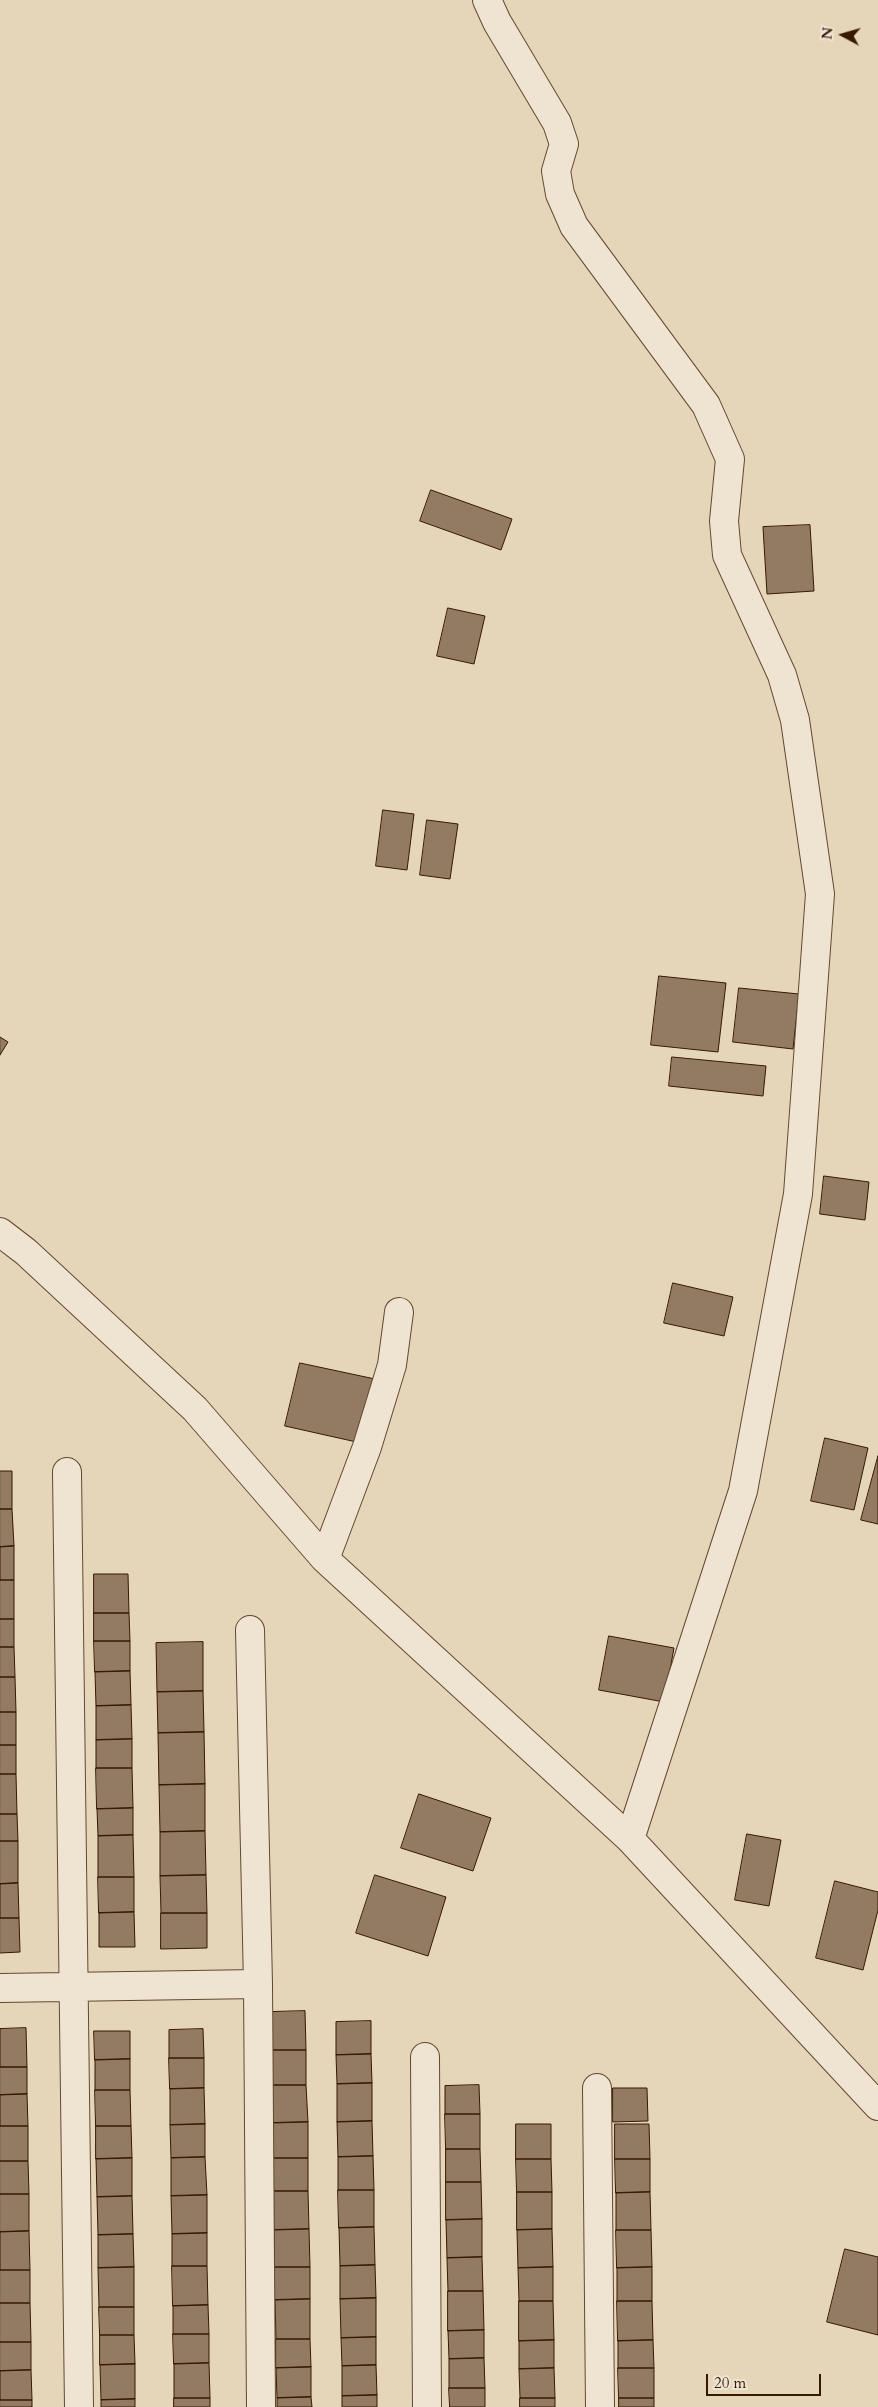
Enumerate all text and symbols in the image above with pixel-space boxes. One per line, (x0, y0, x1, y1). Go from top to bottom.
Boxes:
north arrow (818, 10, 868, 60)
text: N (818, 26, 838, 40)
scale bar (708, 2364, 823, 2396)
text: 20 m (714, 2373, 746, 2393)

